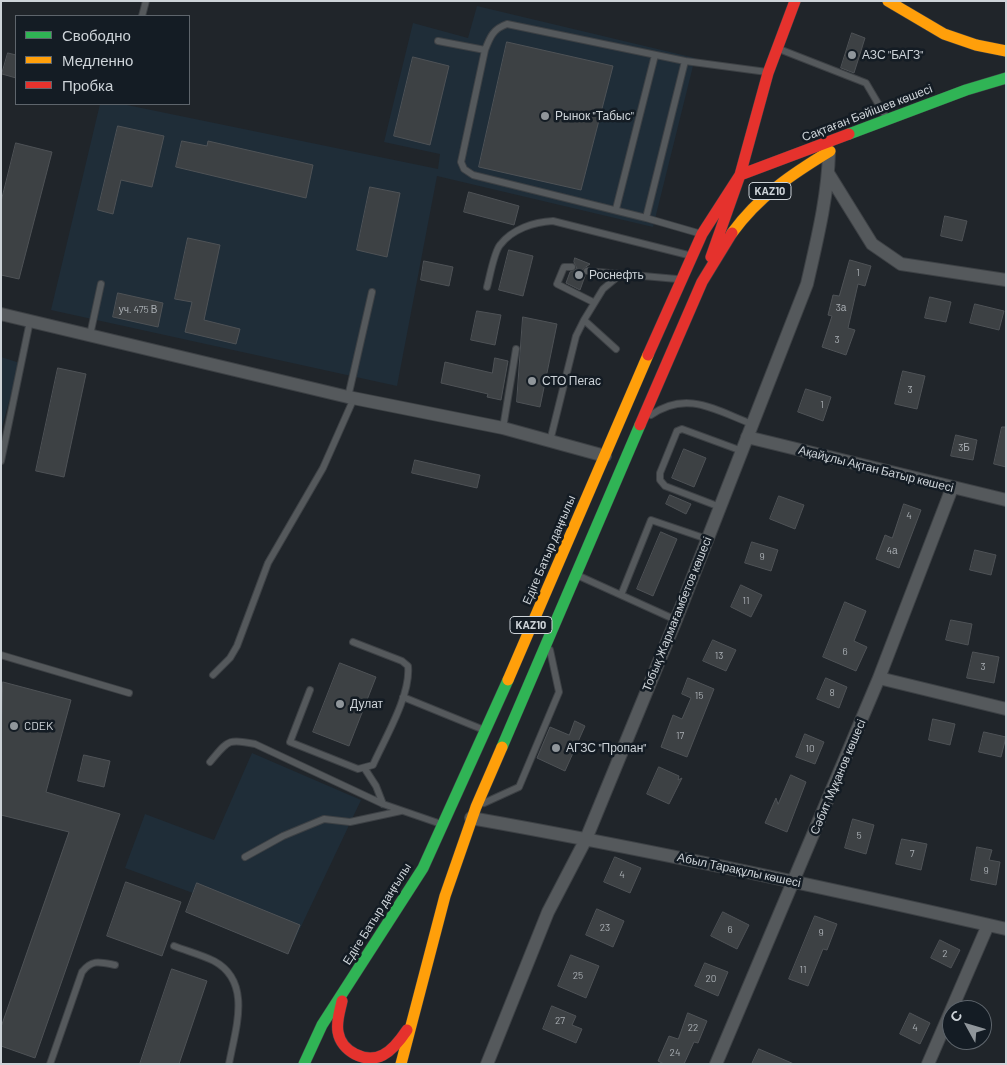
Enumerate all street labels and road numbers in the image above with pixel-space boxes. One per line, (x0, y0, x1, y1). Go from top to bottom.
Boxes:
street label: Сақтаған Бәйішев көшесі (800, 81, 934, 145)
road number: KAZ10 (749, 182, 791, 200)
street label: Ақайұлы Ақтан Батыр көшесі (797, 443, 955, 495)
street label: Едіге Батыр даңғылы (519, 493, 579, 607)
street label: Тобық Жармағамбетов көшесі (639, 535, 715, 693)
road number: KAZ10 (510, 616, 552, 634)
street label: Сәбит Мұқанов көшесі (807, 717, 869, 837)
street label: Абыл Тарақұлы көшесі (676, 850, 802, 890)
street label: Едіге Батыр даңғылы (340, 860, 414, 968)

